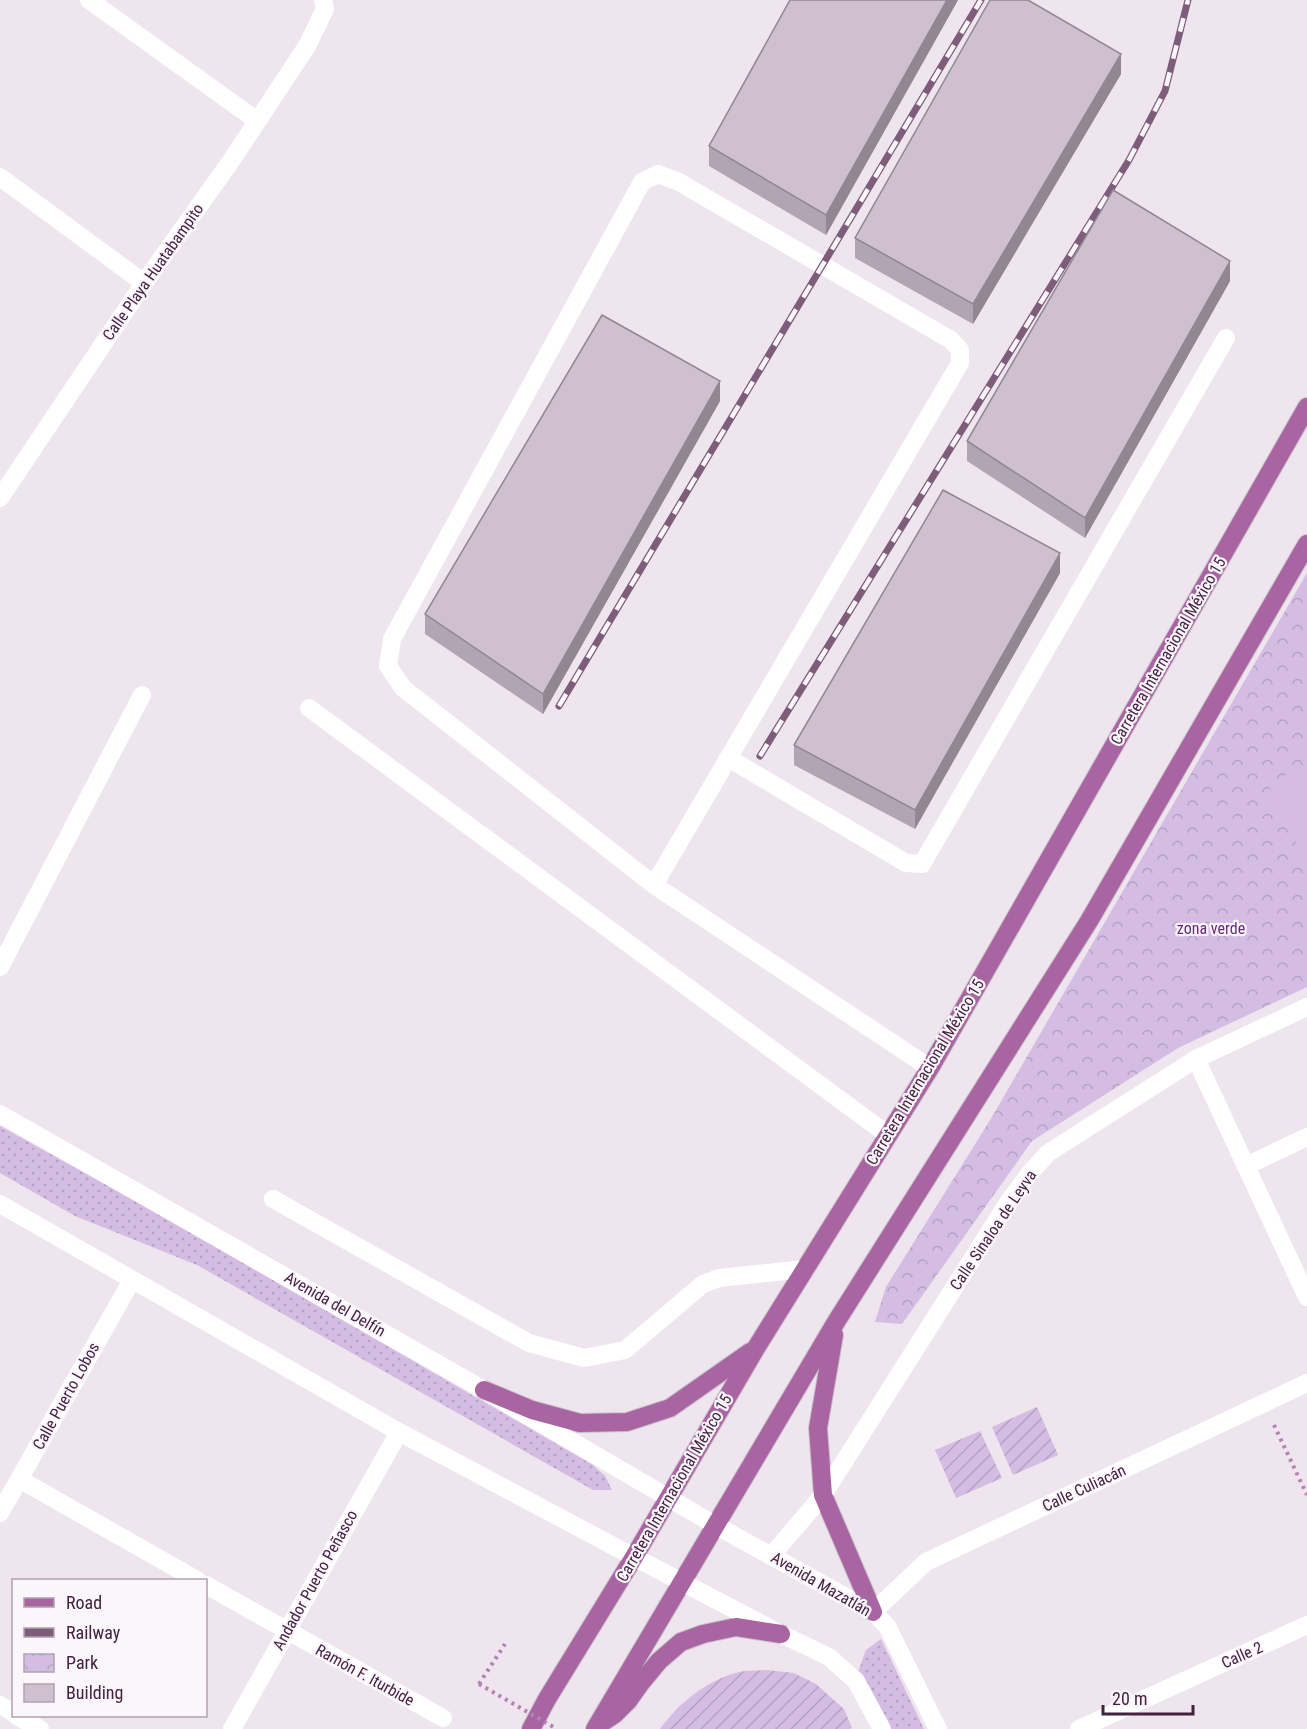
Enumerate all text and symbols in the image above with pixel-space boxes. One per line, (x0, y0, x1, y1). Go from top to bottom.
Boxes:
street label: Calle Playa Huatabampito (99, 200, 207, 344)
street label: Carretera Internacional México 15 (1106, 554, 1230, 748)
park label: zona verde (1177, 919, 1245, 938)
street label: Carretera Internacional México 15 (862, 976, 988, 1168)
street label: Calle Sinaloa de Leyva (946, 1166, 1040, 1294)
street label: Avenida del Delfín (281, 1267, 389, 1341)
street label: Calle Puerto Lobos (29, 1339, 103, 1453)
street label: Carretera Internacional México 15 (612, 1391, 736, 1585)
street label: Calle Culiacán (1039, 1460, 1129, 1516)
street label: Andador Puerto Peñasco (269, 1507, 361, 1653)
street label: Avenida Mazatlán (768, 1548, 874, 1620)
legend (12, 1579, 207, 1717)
text: Road (66, 1592, 102, 1613)
text: Railway (66, 1622, 121, 1643)
street label: Calle 2 (1218, 1638, 1266, 1672)
street label: Ramón F. Iturbide (312, 1640, 418, 1710)
text: Park (66, 1652, 98, 1673)
scale bar (1103, 1678, 1193, 1716)
text: Building (66, 1682, 123, 1703)
text: 20 m (1112, 1688, 1147, 1709)

